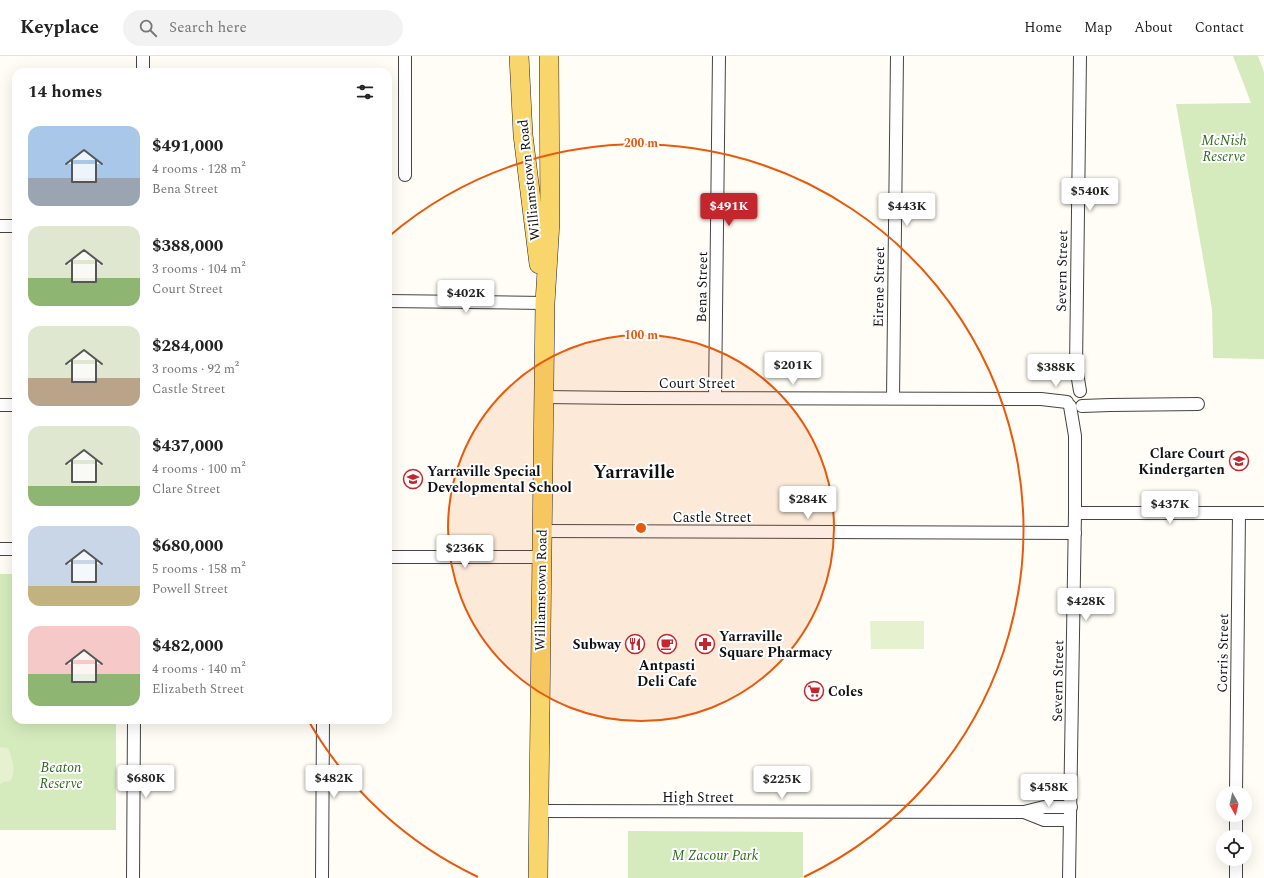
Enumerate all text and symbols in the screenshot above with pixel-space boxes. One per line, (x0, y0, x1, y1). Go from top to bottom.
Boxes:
search box (123, 10, 403, 46)
text: Keyplace (20, 13, 99, 42)
text: Search here (169, 16, 247, 39)
icon: search (137, 17, 159, 39)
text: Home (1024, 17, 1062, 38)
text: Map (1084, 17, 1112, 38)
text: About (1134, 17, 1173, 38)
text: Contact (1195, 17, 1244, 38)
text: 14 homes (28, 79, 102, 105)
icon: filters (354, 81, 376, 103)
street label: Williamstown Road (512, 118, 546, 242)
park label: McNish Reserve (1201, 130, 1247, 167)
text: $491,000 (152, 133, 223, 159)
text: 200 m (624, 134, 658, 153)
icon: home (60, 142, 108, 190)
text: 4 rooms · 128 m² (152, 159, 246, 179)
pin: $540K (1062, 178, 1118, 212)
text: Bena Street (152, 179, 218, 199)
text: $540K (1070, 181, 1110, 201)
pin: $491K (701, 193, 757, 227)
pin: $443K (879, 193, 935, 227)
text: $491K (709, 196, 749, 216)
text: $443K (887, 196, 927, 216)
street label: Severn Street (1051, 230, 1073, 312)
text: $388,000 (152, 233, 223, 259)
icon: home (60, 242, 108, 290)
street label: Eirene Street (868, 246, 890, 328)
street label: Bena Street (691, 251, 713, 323)
text: 3 rooms · 104 m² (152, 259, 246, 279)
text: Court Street (152, 279, 223, 299)
pin: $402K (438, 280, 494, 314)
text: $402K (446, 283, 486, 303)
text: 100 m (624, 326, 658, 345)
text: $284,000 (152, 333, 223, 359)
icon: home (60, 342, 108, 390)
pin: $201K (765, 352, 821, 386)
pin: $388K (1028, 354, 1084, 388)
text: $201K (773, 355, 813, 375)
text: $388K (1036, 357, 1076, 377)
text: 3 rooms · 92 m² (152, 359, 239, 379)
street label: Court Street (659, 373, 735, 394)
text: Castle Street (152, 379, 225, 399)
text: $437,000 (152, 433, 223, 459)
icon: home (60, 442, 108, 490)
place label: Clare Court Kindergarten (1138, 443, 1226, 480)
school or university icon: Clare Court Kindergarten (1228, 450, 1250, 472)
text: 4 rooms · 100 m² (152, 459, 246, 479)
district label: Yarraville (593, 459, 675, 486)
place label: Yarraville Special Developmental School (427, 461, 572, 498)
school or university icon: Yarraville Special Developmental School (402, 468, 424, 490)
text: Clare Street (152, 479, 220, 499)
pin: $284K (780, 486, 836, 520)
text: $284K (788, 489, 828, 509)
pin: $437K (1142, 491, 1198, 525)
text: $437K (1150, 494, 1190, 514)
street label: Castle Street (672, 507, 752, 528)
centre of rings (634, 521, 648, 535)
street label: Williamstown Road (529, 529, 553, 651)
text: $680,000 (152, 533, 223, 559)
pin: $236K (437, 535, 493, 569)
text: $236K (445, 538, 485, 558)
icon: home (60, 542, 108, 590)
text: 5 rooms · 158 m² (152, 559, 246, 579)
text: Powell Street (152, 579, 228, 599)
pin: $428K (1058, 588, 1114, 622)
text: $428K (1066, 591, 1106, 611)
street label: Corris Street (1212, 613, 1234, 693)
place label: Yarraville Square Pharmacy (719, 626, 833, 663)
text: $482,000 (152, 633, 223, 659)
restaurant icon: Subway (624, 633, 646, 655)
cafe icon: Antpasti Deli Cafe (656, 633, 678, 655)
pharmacy icon: Yarraville Square Pharmacy (694, 633, 716, 655)
place label: Subway (573, 634, 622, 655)
street label: Severn Street (1047, 640, 1069, 722)
icon: home (60, 642, 108, 690)
place label: Antpasti Deli Cafe (637, 655, 697, 692)
text: 4 rooms · 140 m² (152, 659, 246, 679)
text: Elizabeth Street (152, 679, 244, 699)
supermarket icon: Coles (803, 680, 825, 702)
place label: Coles (828, 681, 863, 702)
park label: Beaton Reserve (40, 757, 82, 794)
pin: $680K (118, 765, 174, 799)
pin: $482K (306, 765, 362, 799)
pin: $225K (754, 766, 810, 800)
text: $680K (126, 768, 166, 788)
text: $482K (314, 768, 354, 788)
text: $225K (762, 769, 802, 789)
pin: $458K (1021, 774, 1077, 808)
text: $458K (1029, 777, 1069, 797)
north arrow (1216, 786, 1252, 822)
map controls (1216, 786, 1252, 866)
street label: High Street (662, 787, 734, 808)
button: locate (1216, 830, 1252, 866)
park label: M Zacour Park (672, 845, 759, 866)

